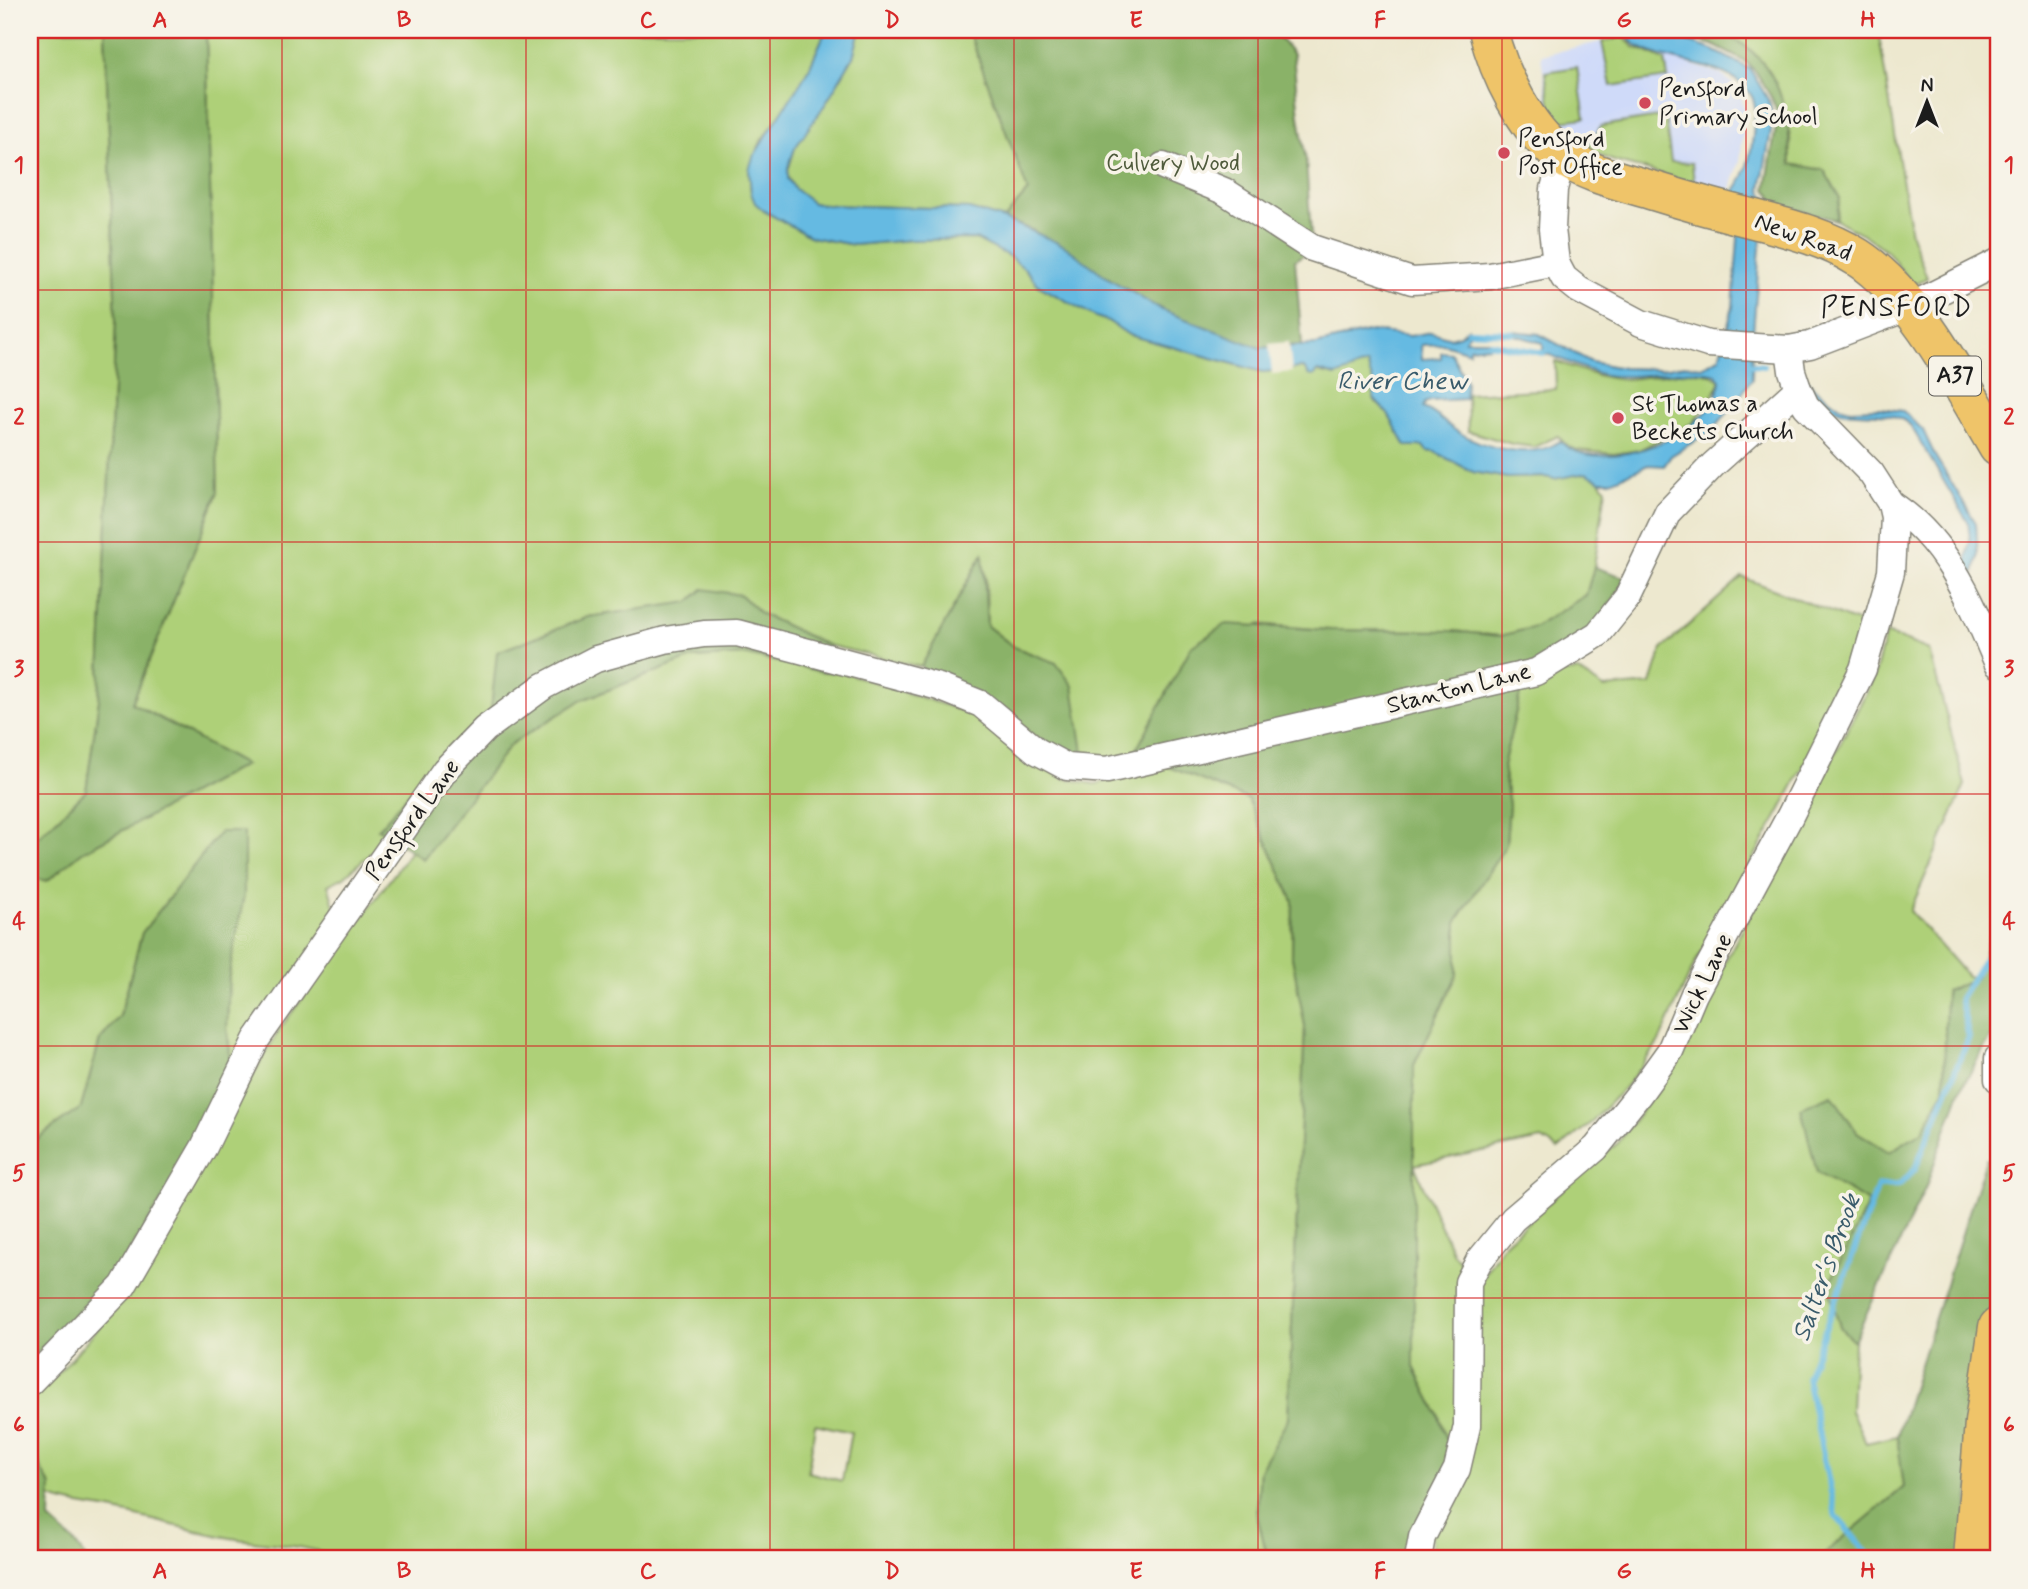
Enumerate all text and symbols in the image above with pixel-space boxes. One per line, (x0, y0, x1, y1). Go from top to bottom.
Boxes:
text: A (152, 6, 168, 36)
text: B (397, 6, 412, 36)
text: C (640, 6, 657, 36)
text: D (884, 6, 900, 36)
text: E (1129, 6, 1143, 36)
text: F (1374, 6, 1386, 36)
text: G (1616, 6, 1632, 36)
text: H (1860, 6, 1876, 36)
north arrow (1892, 66, 1962, 136)
place label: Pensford Primary School (1659, 74, 1818, 133)
text: N (1921, 74, 1933, 99)
marker: Pensford Primary School (1637, 95, 1653, 111)
place label: Pensford Post Office (1518, 124, 1623, 183)
marker: Pensford Post Office (1496, 145, 1512, 161)
park label: Culvery Wood (1106, 148, 1240, 179)
text: 1 (14, 151, 24, 181)
text: 1 (2004, 151, 2014, 181)
street label: New Road (1750, 206, 1856, 270)
district label: PENSFORD (1821, 290, 1973, 327)
road number: A37 (1929, 356, 1981, 396)
water label: River Chew (1337, 365, 1469, 399)
place label: St Thomas a Beckets Church (1632, 389, 1794, 448)
text: 2 (13, 403, 25, 433)
text: 2 (2003, 403, 2015, 433)
marker: St Thomas a Beckets Church (1610, 410, 1626, 426)
text: 3 (14, 655, 25, 685)
text: 3 (2004, 655, 2015, 685)
street label: Stanton Lane (1384, 656, 1534, 722)
street label: Pensford Lane (359, 753, 469, 888)
text: 4 (12, 907, 26, 937)
text: 4 (2002, 907, 2016, 937)
street label: Wick Lane (1665, 929, 1741, 1039)
text: 5 (12, 1159, 26, 1189)
text: 5 (2002, 1159, 2016, 1189)
water label: Salter's Brook (1785, 1188, 1870, 1346)
text: 6 (13, 1411, 25, 1441)
text: 6 (2003, 1411, 2015, 1441)
text: A (152, 1557, 168, 1587)
text: B (397, 1557, 412, 1587)
text: C (640, 1557, 657, 1587)
text: D (884, 1557, 900, 1587)
text: E (1129, 1557, 1143, 1587)
text: F (1374, 1557, 1386, 1587)
text: G (1616, 1557, 1632, 1587)
text: H (1860, 1557, 1876, 1587)

